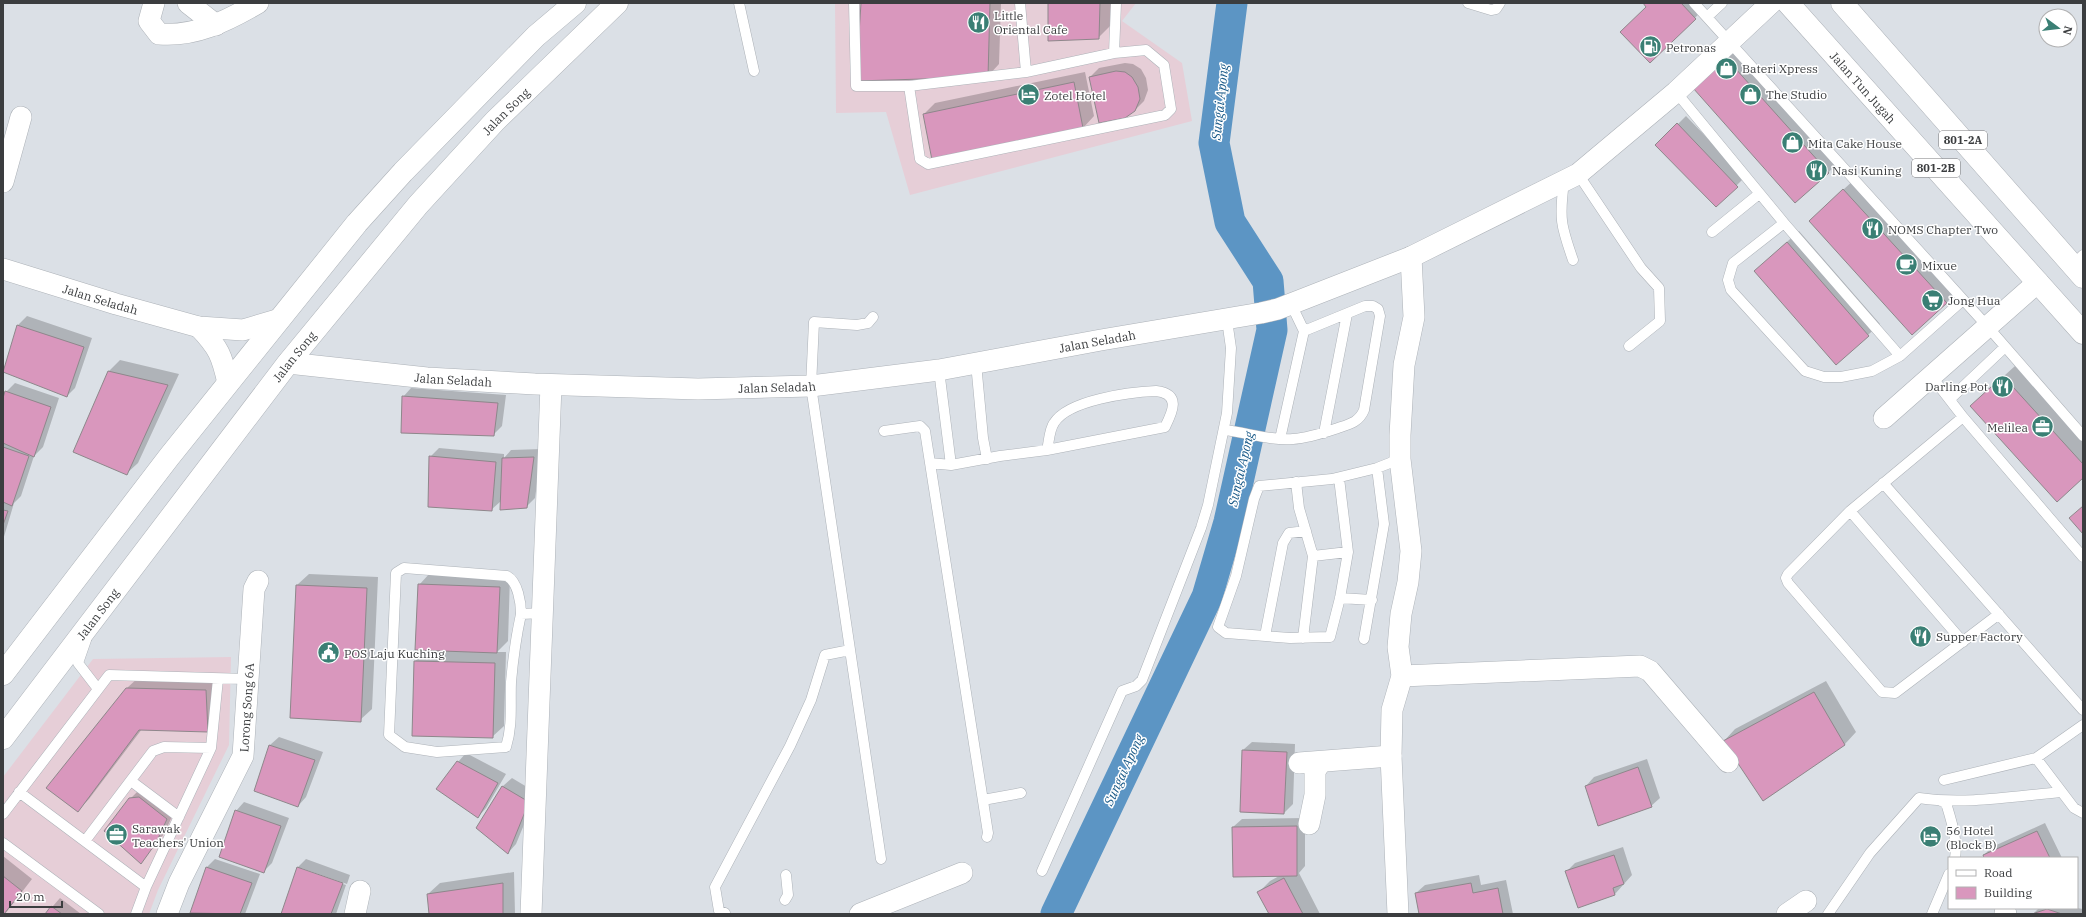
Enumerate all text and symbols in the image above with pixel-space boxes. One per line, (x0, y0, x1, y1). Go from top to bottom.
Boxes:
place label: Little Oriental Cafe (994, 8, 1068, 37)
north arrow (2038, 8, 2078, 48)
restaurant icon: Little Oriental Cafe (966, 9, 992, 35)
text: N (2060, 25, 2076, 37)
fuel station icon: Petronas (1638, 34, 1664, 60)
place label: Petronas (1666, 40, 1716, 55)
street label: Jalan Tun Jugah (1827, 48, 1900, 127)
shop icon: Bateri Xpress (1714, 55, 1740, 81)
place label: Bateri Xpress (1742, 61, 1818, 76)
water label: Sungai Apong (1207, 62, 1233, 142)
shop icon: The Studio (1737, 81, 1763, 107)
hotel icon: Zotel Hotel (1016, 82, 1042, 108)
street label: Jalan Song (479, 84, 533, 138)
place label: The Studio (1766, 87, 1827, 102)
place label: Zotel Hotel (1044, 88, 1106, 103)
shop icon: Mita Cake House (1780, 130, 1806, 156)
road number: 801-2A (1939, 131, 1987, 149)
place label: Mita Cake House (1808, 136, 1902, 151)
restaurant icon: Nasi Kuning (1803, 157, 1829, 183)
road number: 801-2B (1912, 159, 1960, 177)
place label: Nasi Kuning (1832, 163, 1902, 178)
restaurant icon: NOMS Chapter Two (1859, 216, 1885, 242)
place label: NOMS Chapter Two (1888, 222, 1998, 237)
cafe icon: Mixue (1893, 252, 1919, 278)
place label: Mixue (1922, 258, 1957, 273)
street label: Jalan Seladah (61, 281, 140, 317)
supermarket icon: Jong Hua (1919, 287, 1945, 313)
place label: Jong Hua (1948, 293, 2001, 308)
street label: Jalan Song (269, 327, 319, 385)
street label: Jalan Seladah (1058, 327, 1137, 355)
street label: Jalan Seladah (414, 369, 493, 389)
restaurant icon: Darling Pot (1990, 373, 2016, 399)
street label: Jalan Seladah (738, 378, 817, 395)
place label: Darling Pot (1925, 379, 1988, 394)
office icon: Melilea (2030, 414, 2056, 440)
place label: Melilea (1987, 420, 2028, 435)
water label: Sungai Apong (1224, 429, 1258, 509)
street label: Jalan Song (73, 585, 122, 642)
restaurant icon: Supper Factory (1907, 623, 1933, 649)
place label: Supper Factory (1936, 629, 2023, 644)
public building icon: POS Laju Kuching (315, 640, 341, 666)
place label: POS Laju Kuching (344, 646, 445, 661)
street label: Lorong Song 6A (236, 662, 257, 753)
water label: Sungai Apong (1100, 731, 1148, 809)
place label: Sarawak Teachers' Union (132, 821, 224, 850)
office icon: Sarawak Teachers' Union (104, 822, 130, 848)
place label: 56 Hotel (Block B) (1946, 823, 1997, 852)
hotel icon: 56 Hotel (Block B) (1917, 824, 1943, 850)
legend (1948, 857, 2078, 909)
text: Road (1984, 865, 2013, 880)
scale bar (10, 883, 62, 909)
text: Building (1984, 885, 2032, 900)
text: 20 m (16, 889, 45, 904)

